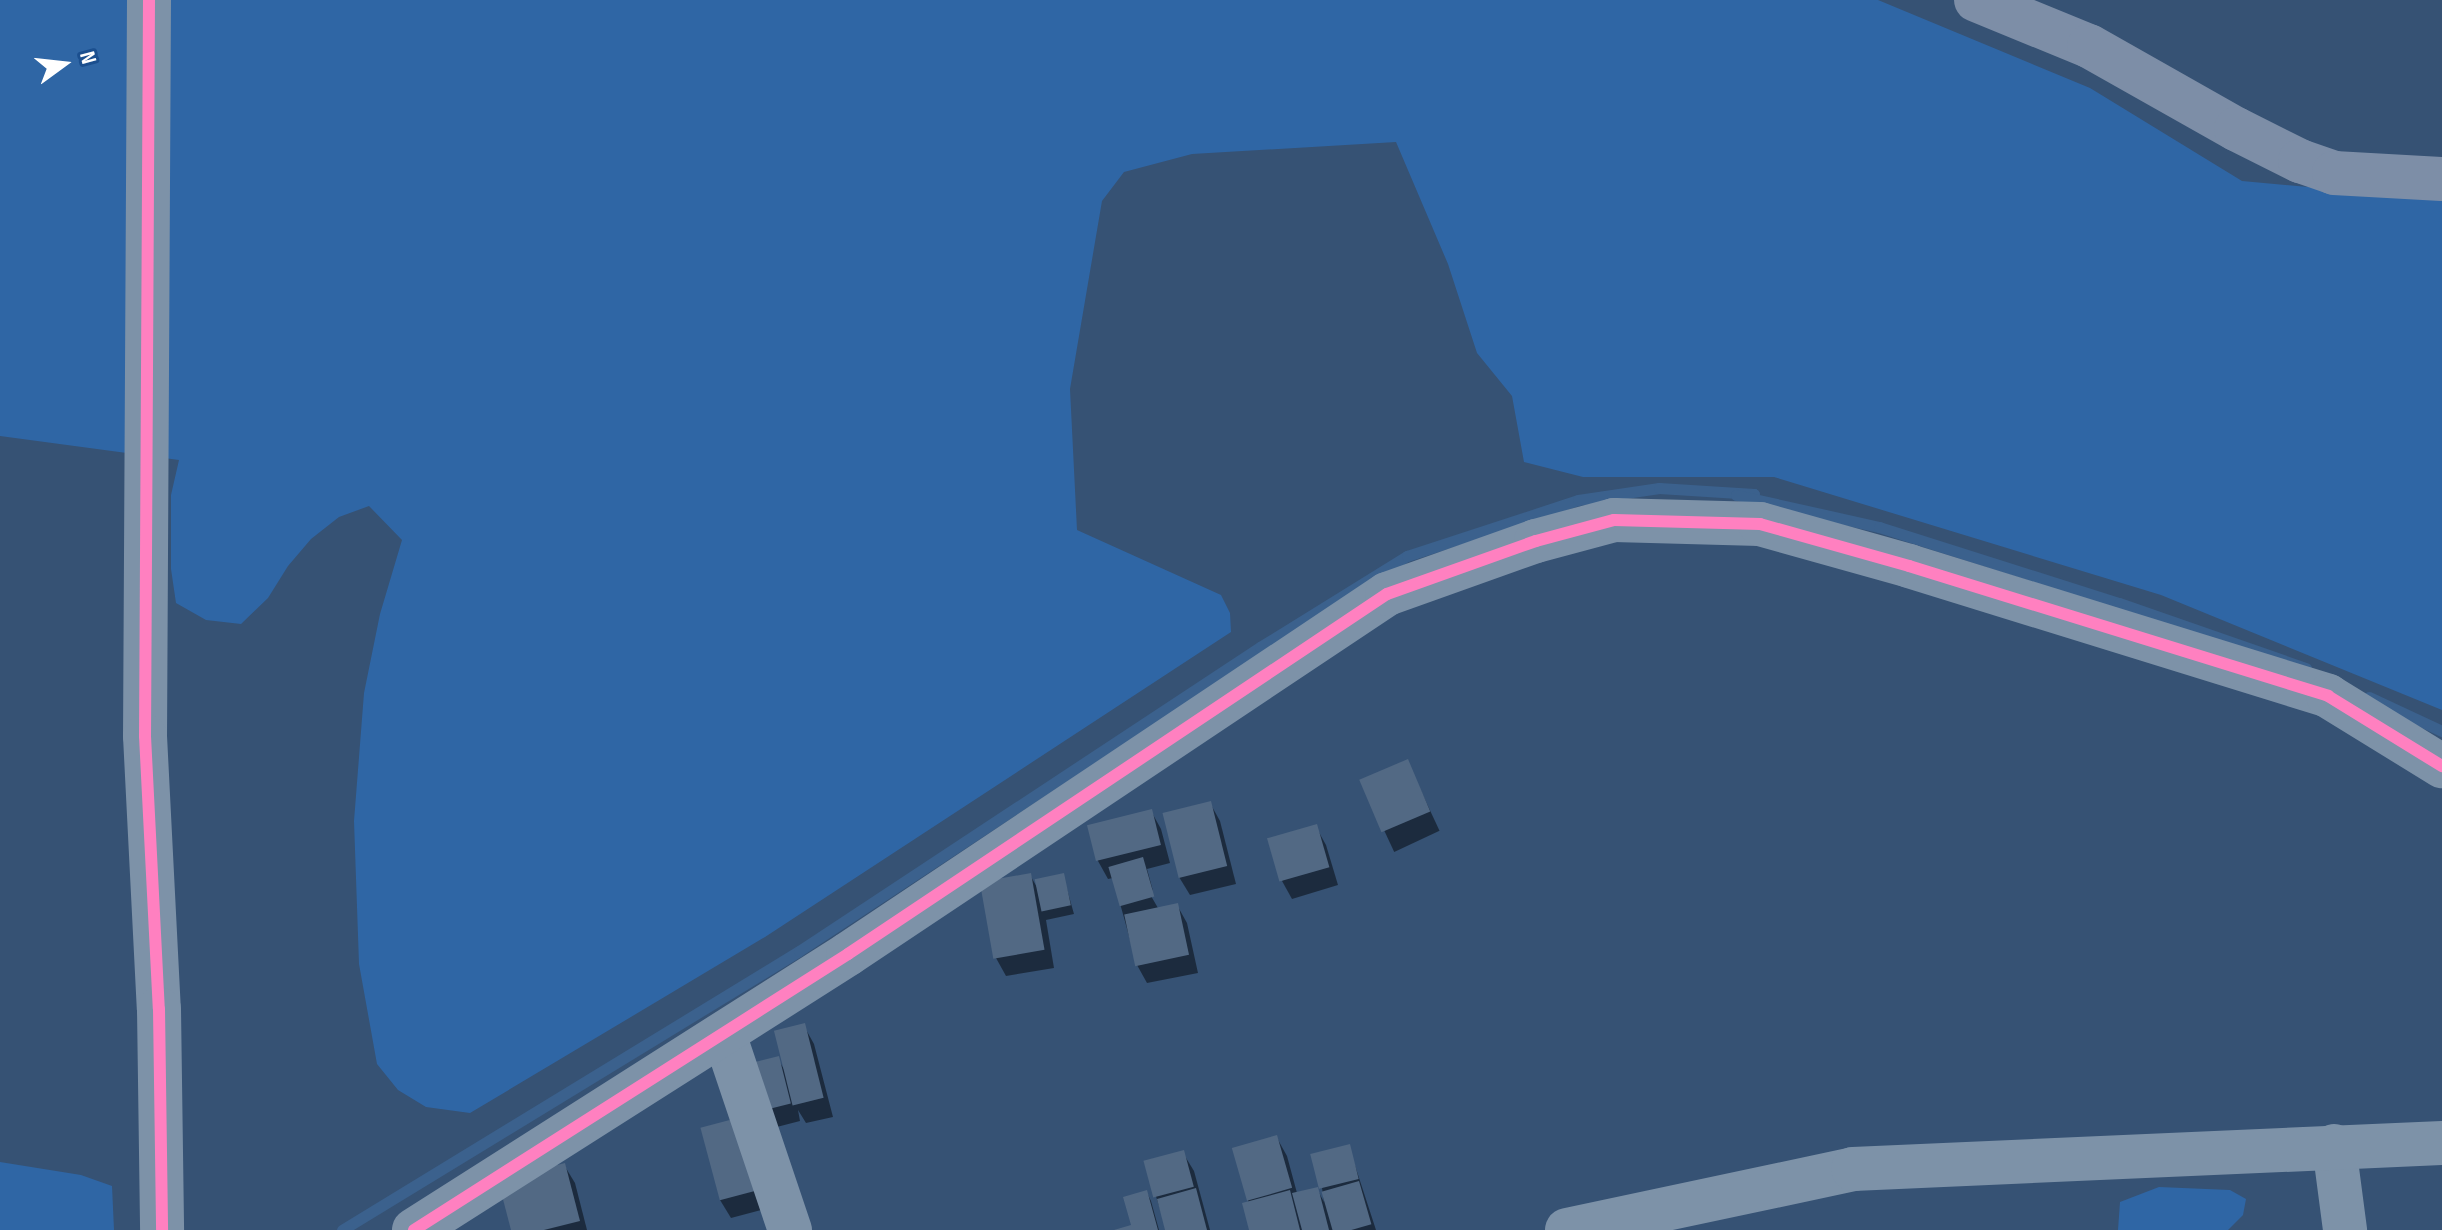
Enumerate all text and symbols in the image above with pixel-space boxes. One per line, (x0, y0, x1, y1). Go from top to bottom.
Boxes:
north arrow (24, 24, 104, 104)
text: N (73, 48, 102, 67)

